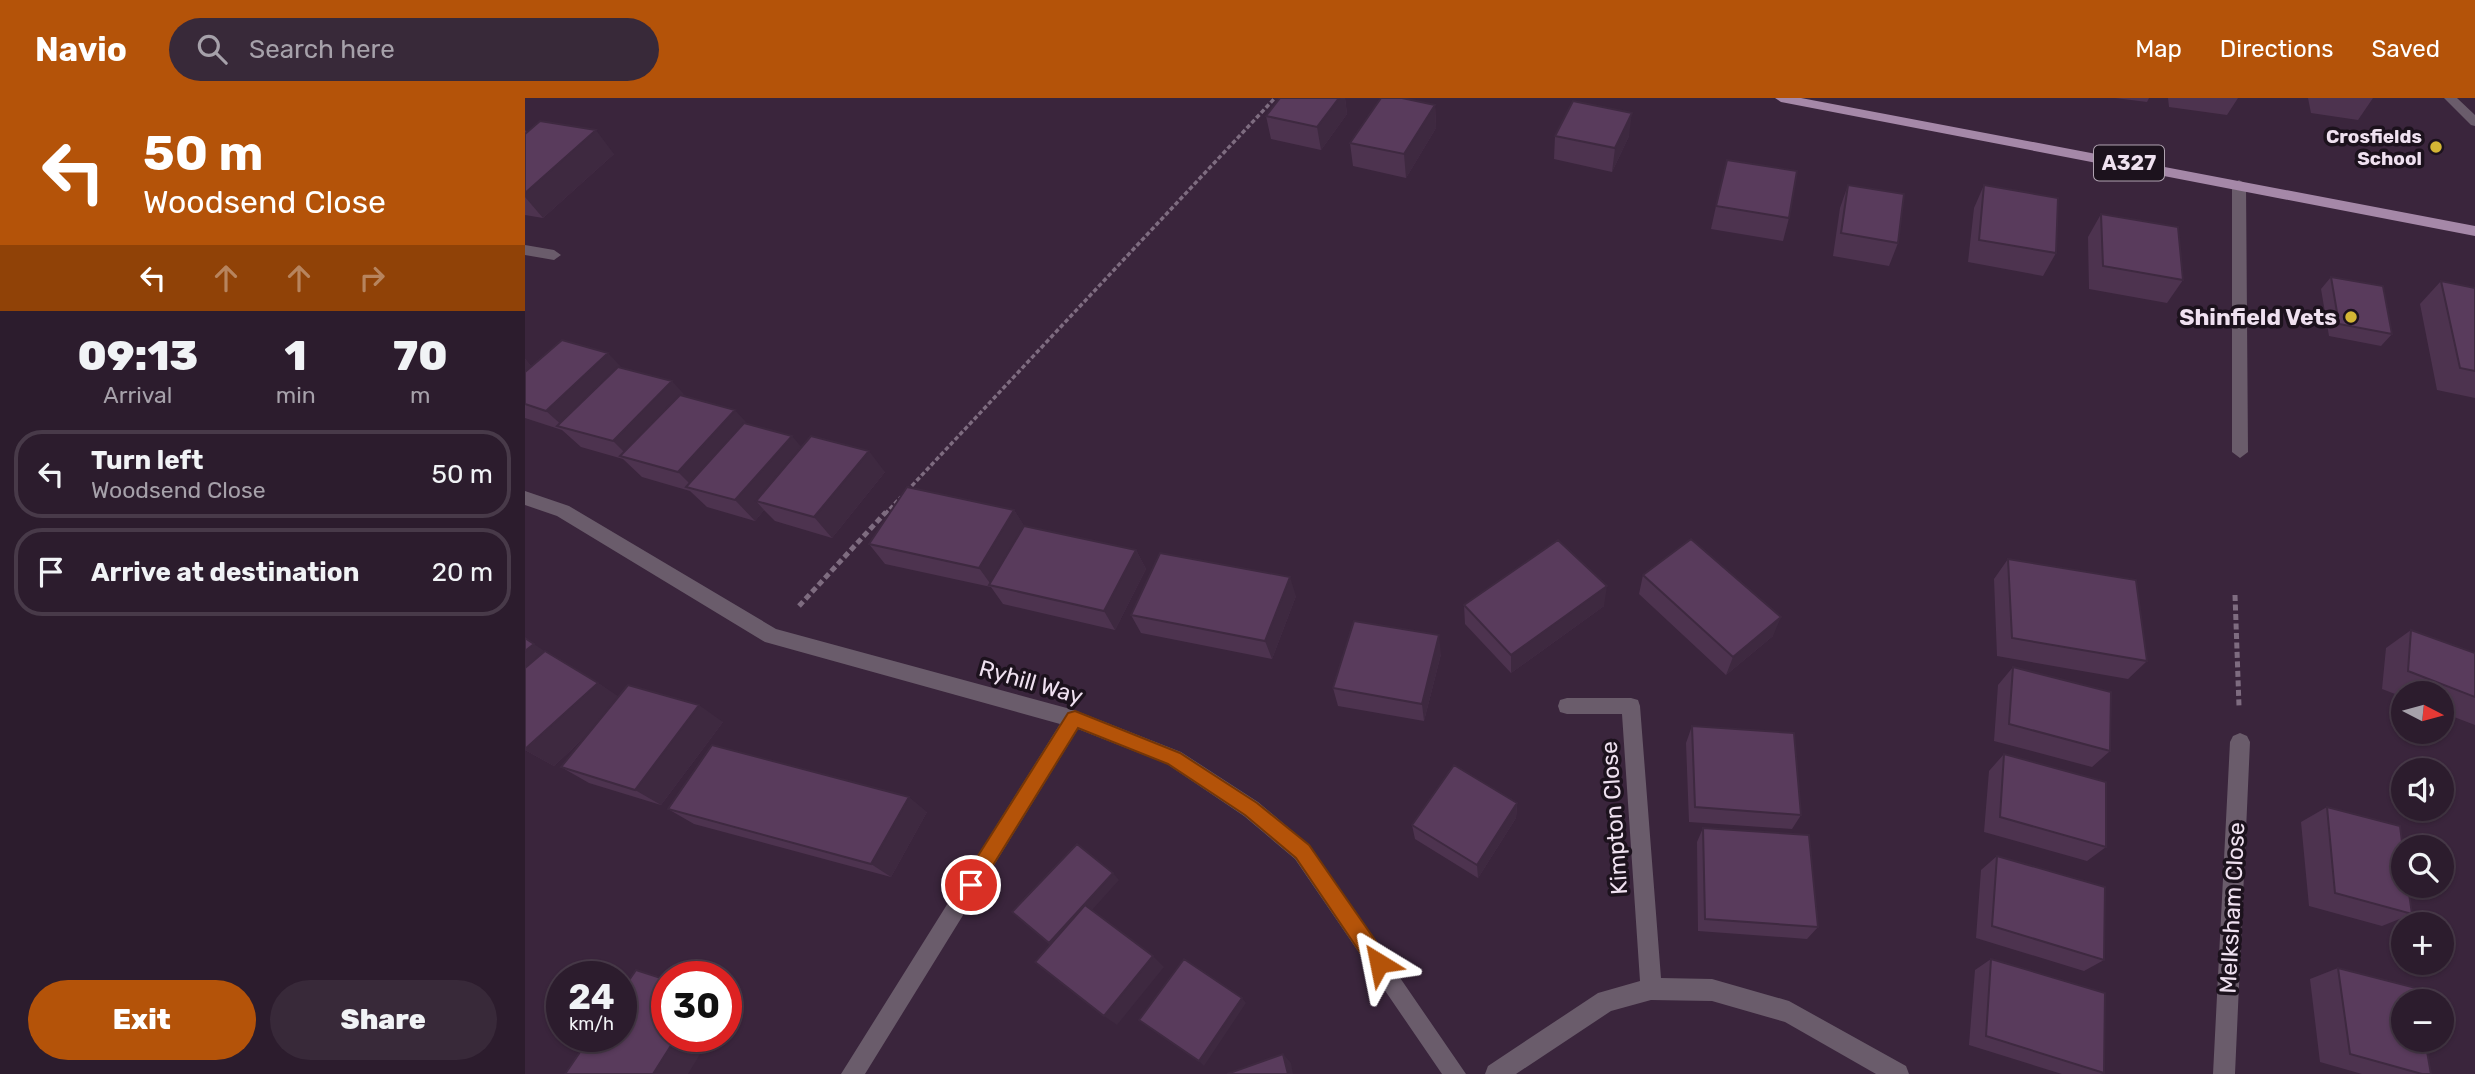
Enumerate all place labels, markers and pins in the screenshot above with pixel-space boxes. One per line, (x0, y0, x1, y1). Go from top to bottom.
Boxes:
place label: Crosfields School (2326, 125, 2422, 170)
marker: Crosfields School (2428, 139, 2444, 155)
place label: Shinfield Vets (2179, 303, 2337, 331)
marker: Shinfield Vets (2343, 309, 2359, 325)
pin (941, 855, 1001, 915)

